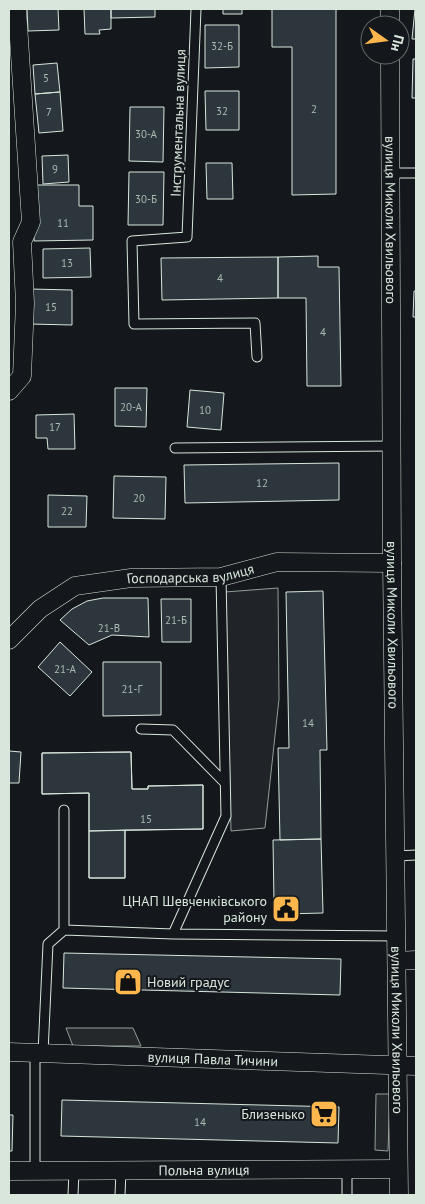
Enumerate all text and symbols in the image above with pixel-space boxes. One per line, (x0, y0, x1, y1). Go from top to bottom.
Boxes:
north arrow (360, 15, 410, 65)
text: Пн (387, 33, 408, 53)
house number: 32-Б (211, 39, 233, 53)
street label: Інструментальна вулиця (166, 49, 190, 197)
house number: 5 (43, 71, 49, 85)
house number: 2 (311, 102, 317, 116)
house number: 32 (216, 104, 228, 118)
house number: 7 (46, 105, 52, 119)
house number: 30-А (135, 127, 158, 141)
street label: вулиця Миколи Хвильового (381, 136, 400, 304)
house number: 9 (52, 162, 58, 176)
house number: 30-Б (135, 192, 157, 206)
house number: 11 (57, 216, 69, 230)
house number: 13 (61, 256, 73, 270)
house number: 4 (217, 271, 223, 285)
house number: 15 (45, 300, 57, 314)
house number: 4 (320, 325, 326, 339)
house number: 20-А (120, 400, 143, 414)
house number: 10 (199, 403, 211, 417)
house number: 17 (49, 420, 61, 434)
house number: 12 (256, 476, 268, 490)
house number: 20 (133, 491, 145, 505)
house number: 22 (61, 504, 73, 518)
street label: вулиця Миколи Хвильового (383, 541, 403, 709)
street label: Господарська вулиця (125, 560, 256, 588)
house number: 21-Б (165, 613, 187, 627)
house number: 21-В (98, 621, 120, 635)
house number: 21-А (54, 662, 77, 676)
house number: 21-Г (122, 682, 144, 696)
house number: 14 (302, 716, 314, 730)
house number: 15 (140, 812, 152, 826)
place label: ЦНАП Шевченківського району (122, 892, 267, 926)
public building icon: ЦНАП Шевченківського району (271, 894, 301, 924)
street label: вулиця Миколи Хвильового (387, 946, 407, 1114)
shop icon: Новий градус (113, 967, 143, 997)
place label: Новий градус (147, 973, 230, 991)
street label: вулиця Павла Тичини (147, 1048, 278, 1070)
supermarket icon: Близенько (309, 1099, 339, 1129)
place label: Близенько (241, 1105, 305, 1123)
house number: 14 (194, 1115, 206, 1129)
street label: Польна вулиця (159, 1161, 249, 1179)

